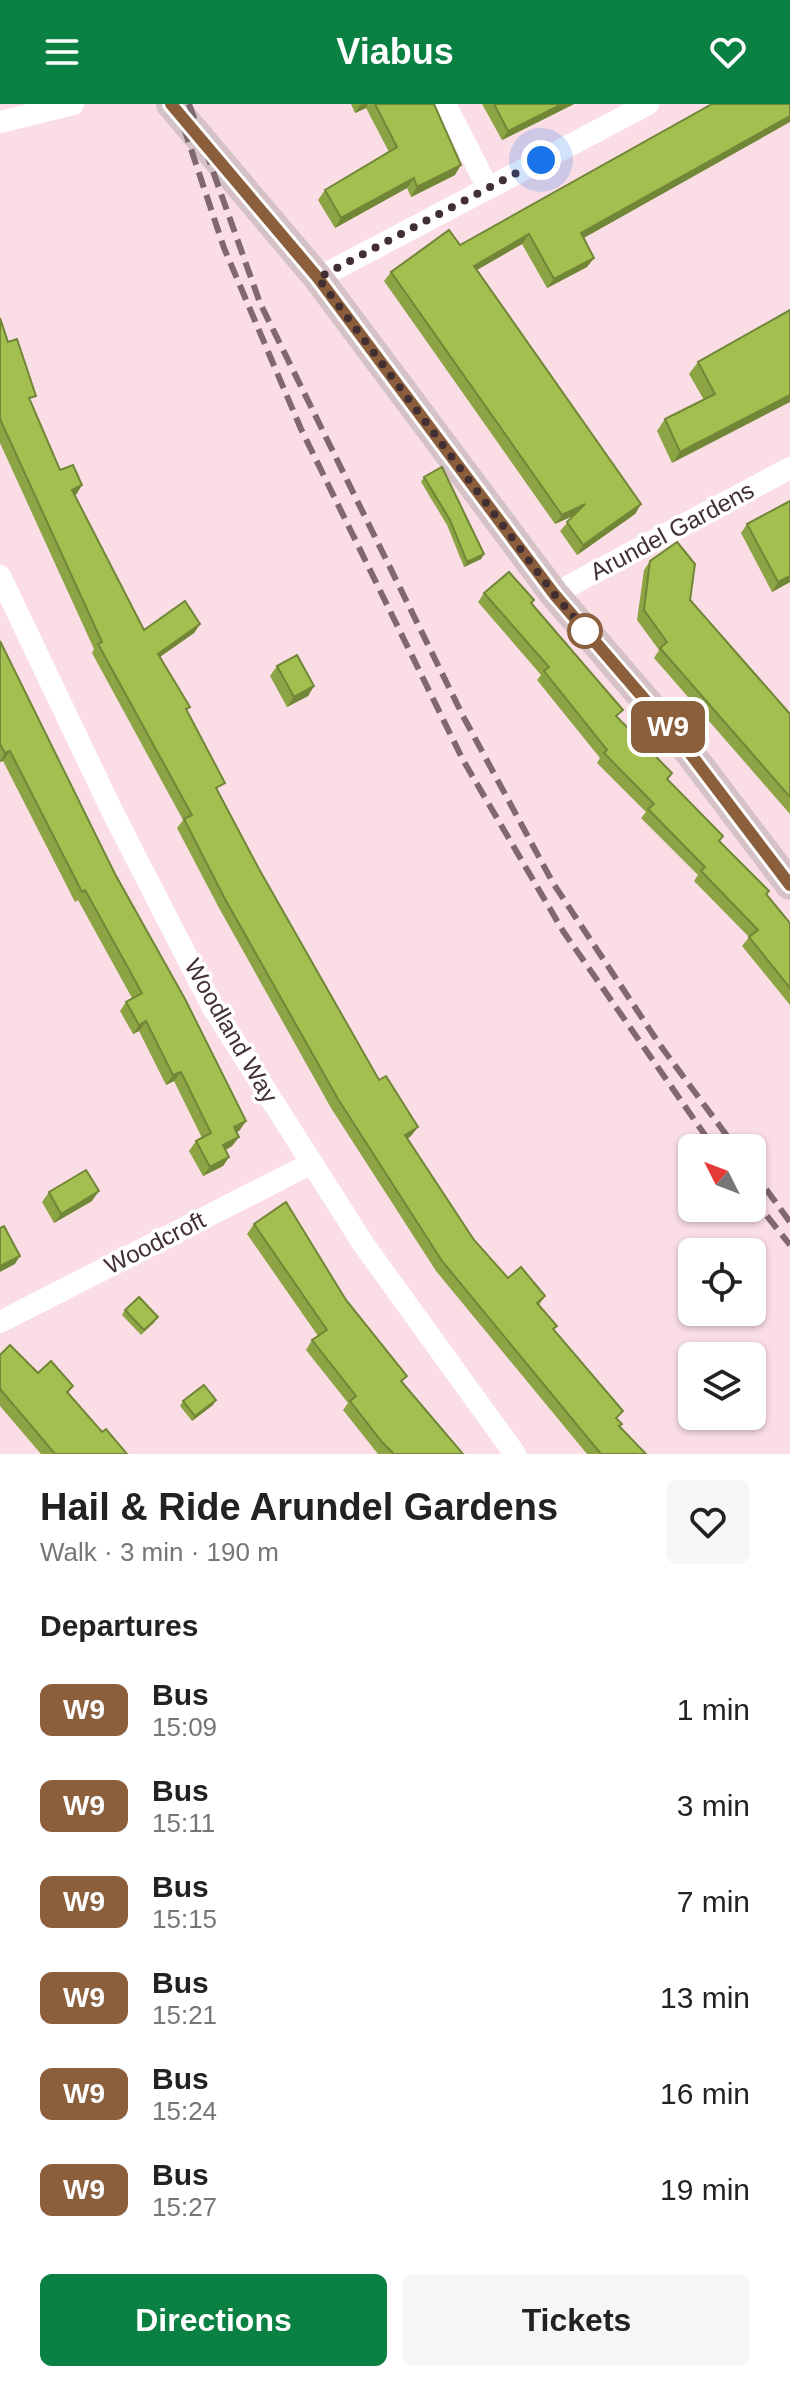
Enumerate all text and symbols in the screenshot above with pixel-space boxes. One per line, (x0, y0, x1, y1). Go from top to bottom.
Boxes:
icon: menu (40, 30, 84, 74)
icon: heart (706, 30, 750, 74)
text: Viabus (336, 31, 454, 72)
your location (521, 140, 561, 180)
street label: Arundel Gardens (585, 476, 758, 585)
unlabelled marker (568, 614, 602, 648)
line badge: W9 (632, 701, 704, 753)
text: W9 (647, 711, 689, 742)
street label: Woodland Way (179, 954, 283, 1107)
north arrow (678, 1134, 766, 1222)
map controls (678, 1134, 766, 1430)
street label: Woodcroft (100, 1206, 210, 1279)
button: locate (678, 1238, 766, 1326)
button: layers (678, 1342, 766, 1430)
button: heart (666, 1480, 750, 1564)
text: Hail & Ride Arundel Gardens (40, 1486, 558, 1528)
text: Walk · 3 min · 190 m (40, 1537, 279, 1567)
text: Departures (40, 1609, 198, 1642)
text: Bus (152, 1678, 209, 1711)
text: 1 min (677, 1693, 750, 1726)
text: W9 (63, 1694, 105, 1725)
text: 15:09 (152, 1712, 217, 1742)
text: Bus (152, 1774, 209, 1807)
text: 3 min (677, 1789, 750, 1822)
text: W9 (63, 1790, 105, 1821)
text: 15:11 (152, 1808, 215, 1838)
text: Bus (152, 1870, 209, 1903)
text: 7 min (677, 1885, 750, 1918)
text: W9 (63, 1886, 105, 1917)
text: 15:15 (152, 1904, 217, 1934)
text: Bus (152, 1966, 209, 1999)
text: 13 min (660, 1981, 750, 2014)
text: W9 (63, 1982, 105, 2013)
text: 15:21 (152, 2000, 217, 2030)
text: Bus (152, 2062, 209, 2095)
text: 16 min (660, 2077, 750, 2110)
text: W9 (63, 2078, 105, 2109)
text: 15:24 (152, 2096, 217, 2126)
text: Bus (152, 2158, 209, 2191)
text: 19 min (660, 2173, 750, 2206)
text: W9 (63, 2174, 105, 2205)
text: 15:27 (152, 2192, 217, 2222)
button: Directions (40, 2274, 387, 2366)
button: Tickets (403, 2274, 750, 2366)

